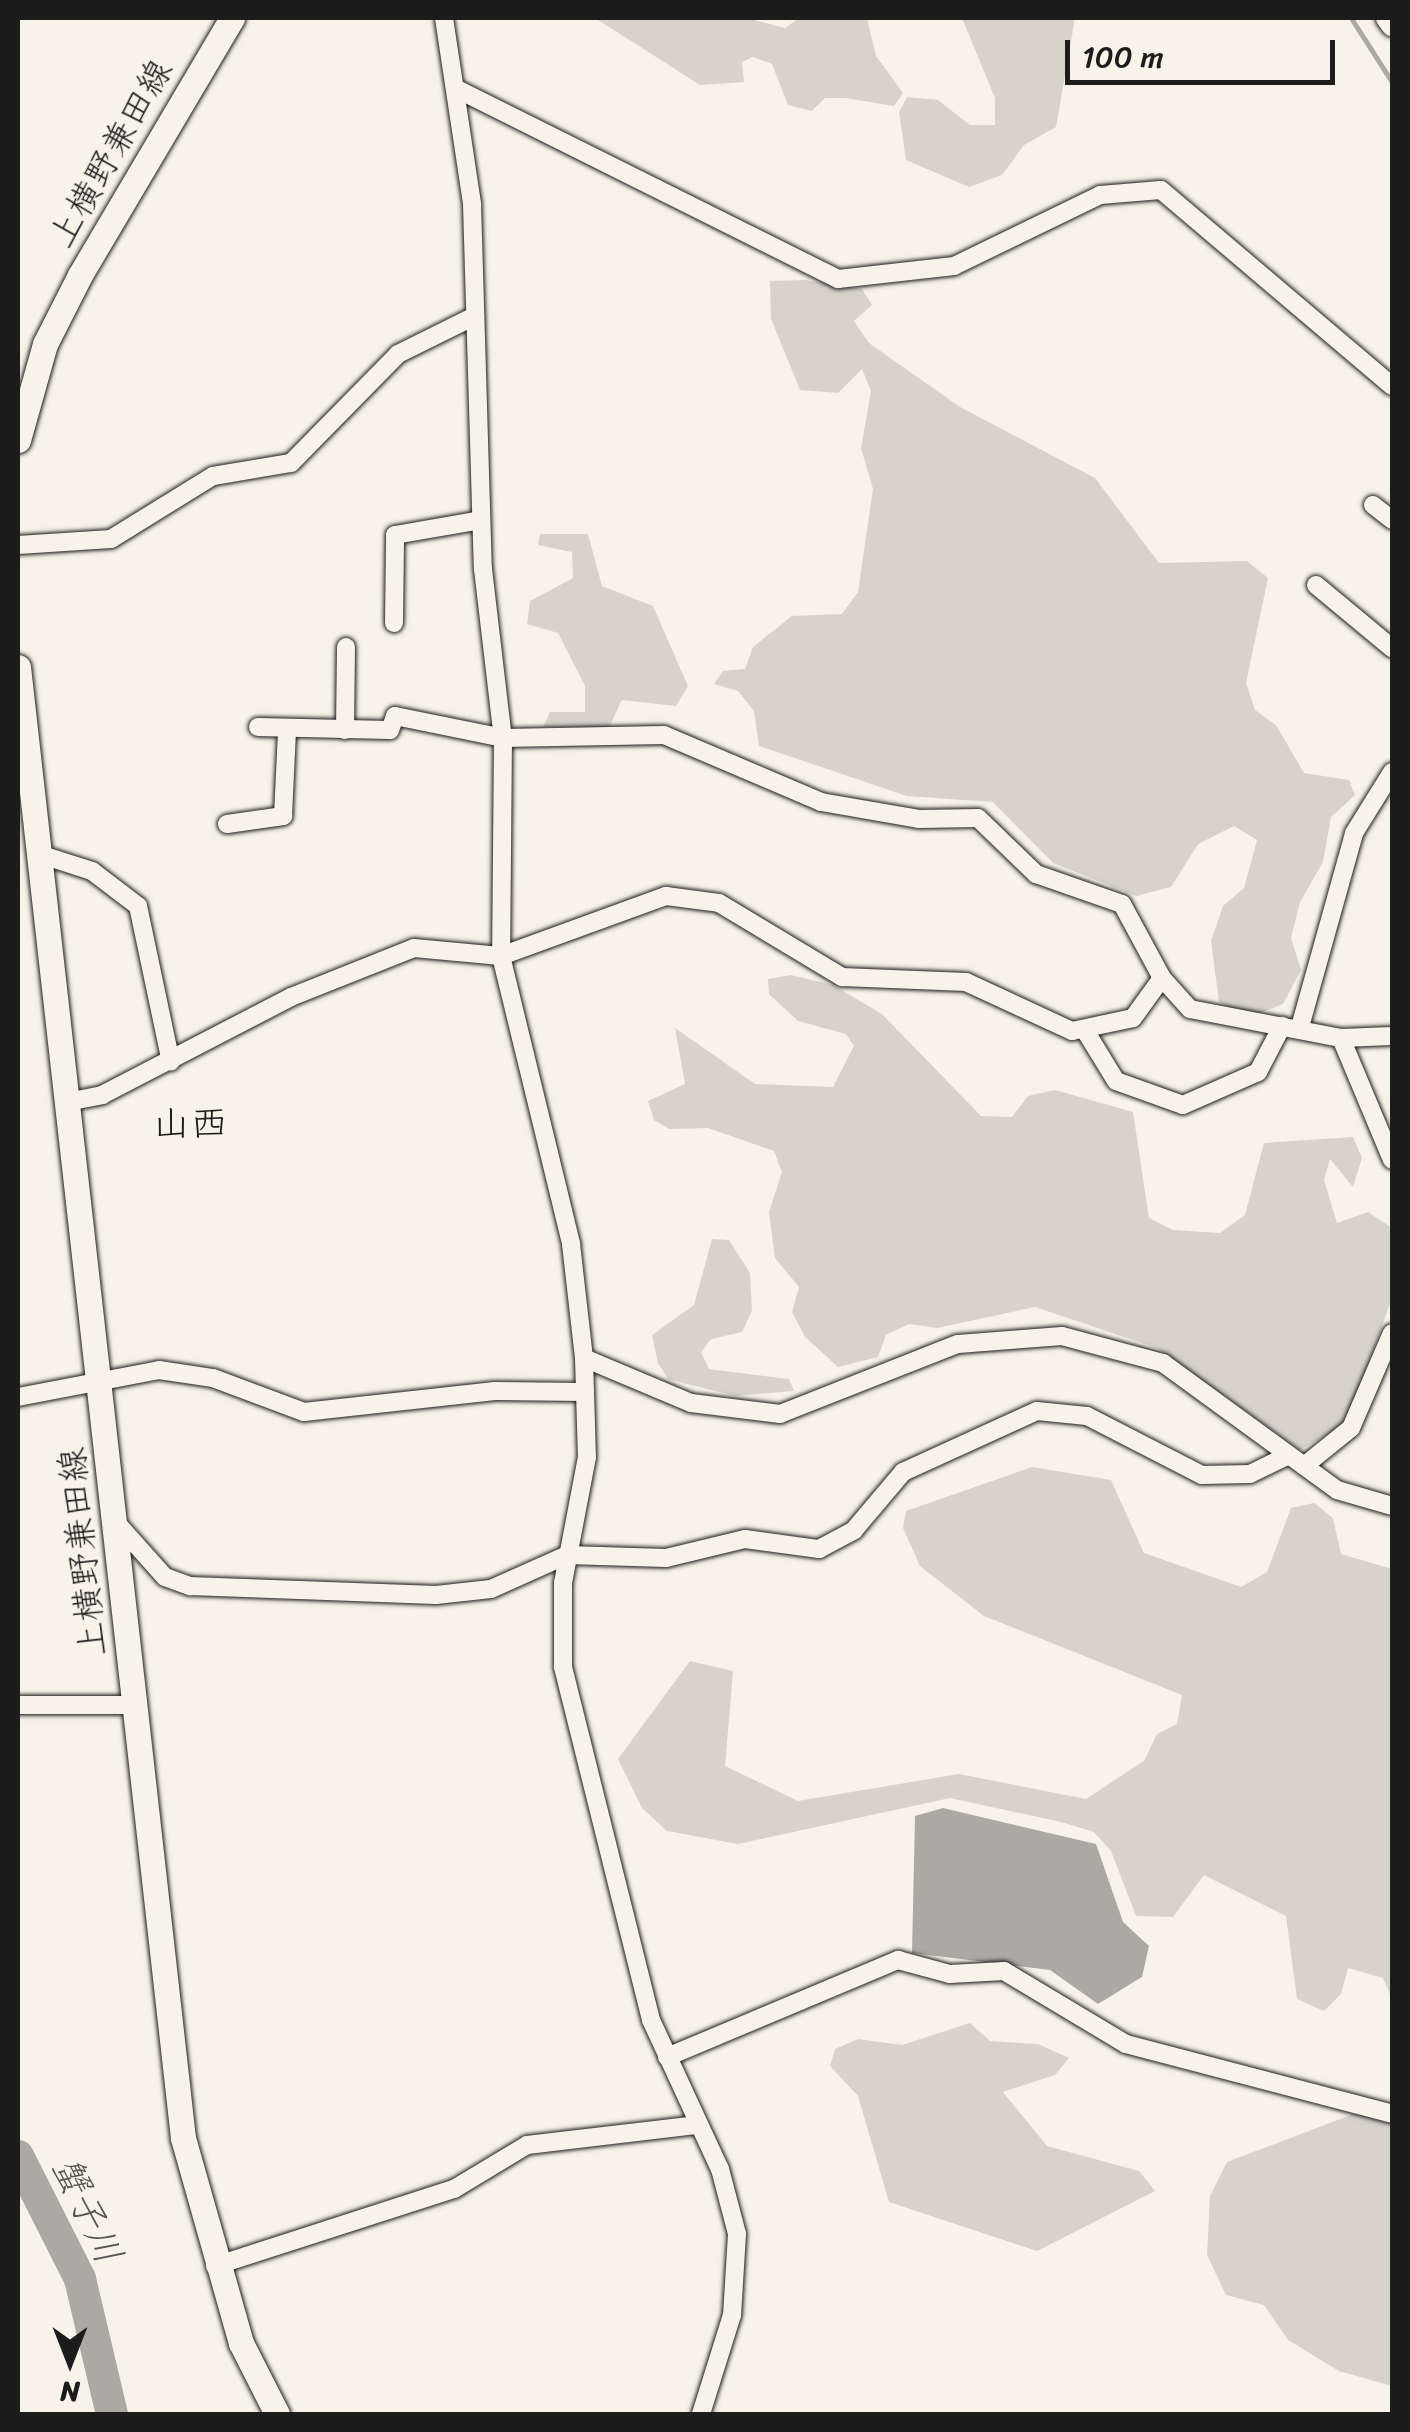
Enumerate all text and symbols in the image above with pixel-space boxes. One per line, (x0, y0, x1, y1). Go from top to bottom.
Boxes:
scale bar (1070, 20, 1340, 82)
text: 100 m (1082, 30, 1164, 84)
street label: 上横野兼田線 (39, 52, 181, 254)
district label: 山西 (152, 1101, 228, 1147)
street label: 上横野兼田線 (50, 1445, 114, 1659)
water label: 蟹子川 (42, 2149, 132, 2271)
north arrow (20, 2312, 120, 2412)
text: N (60, 2368, 80, 2417)

